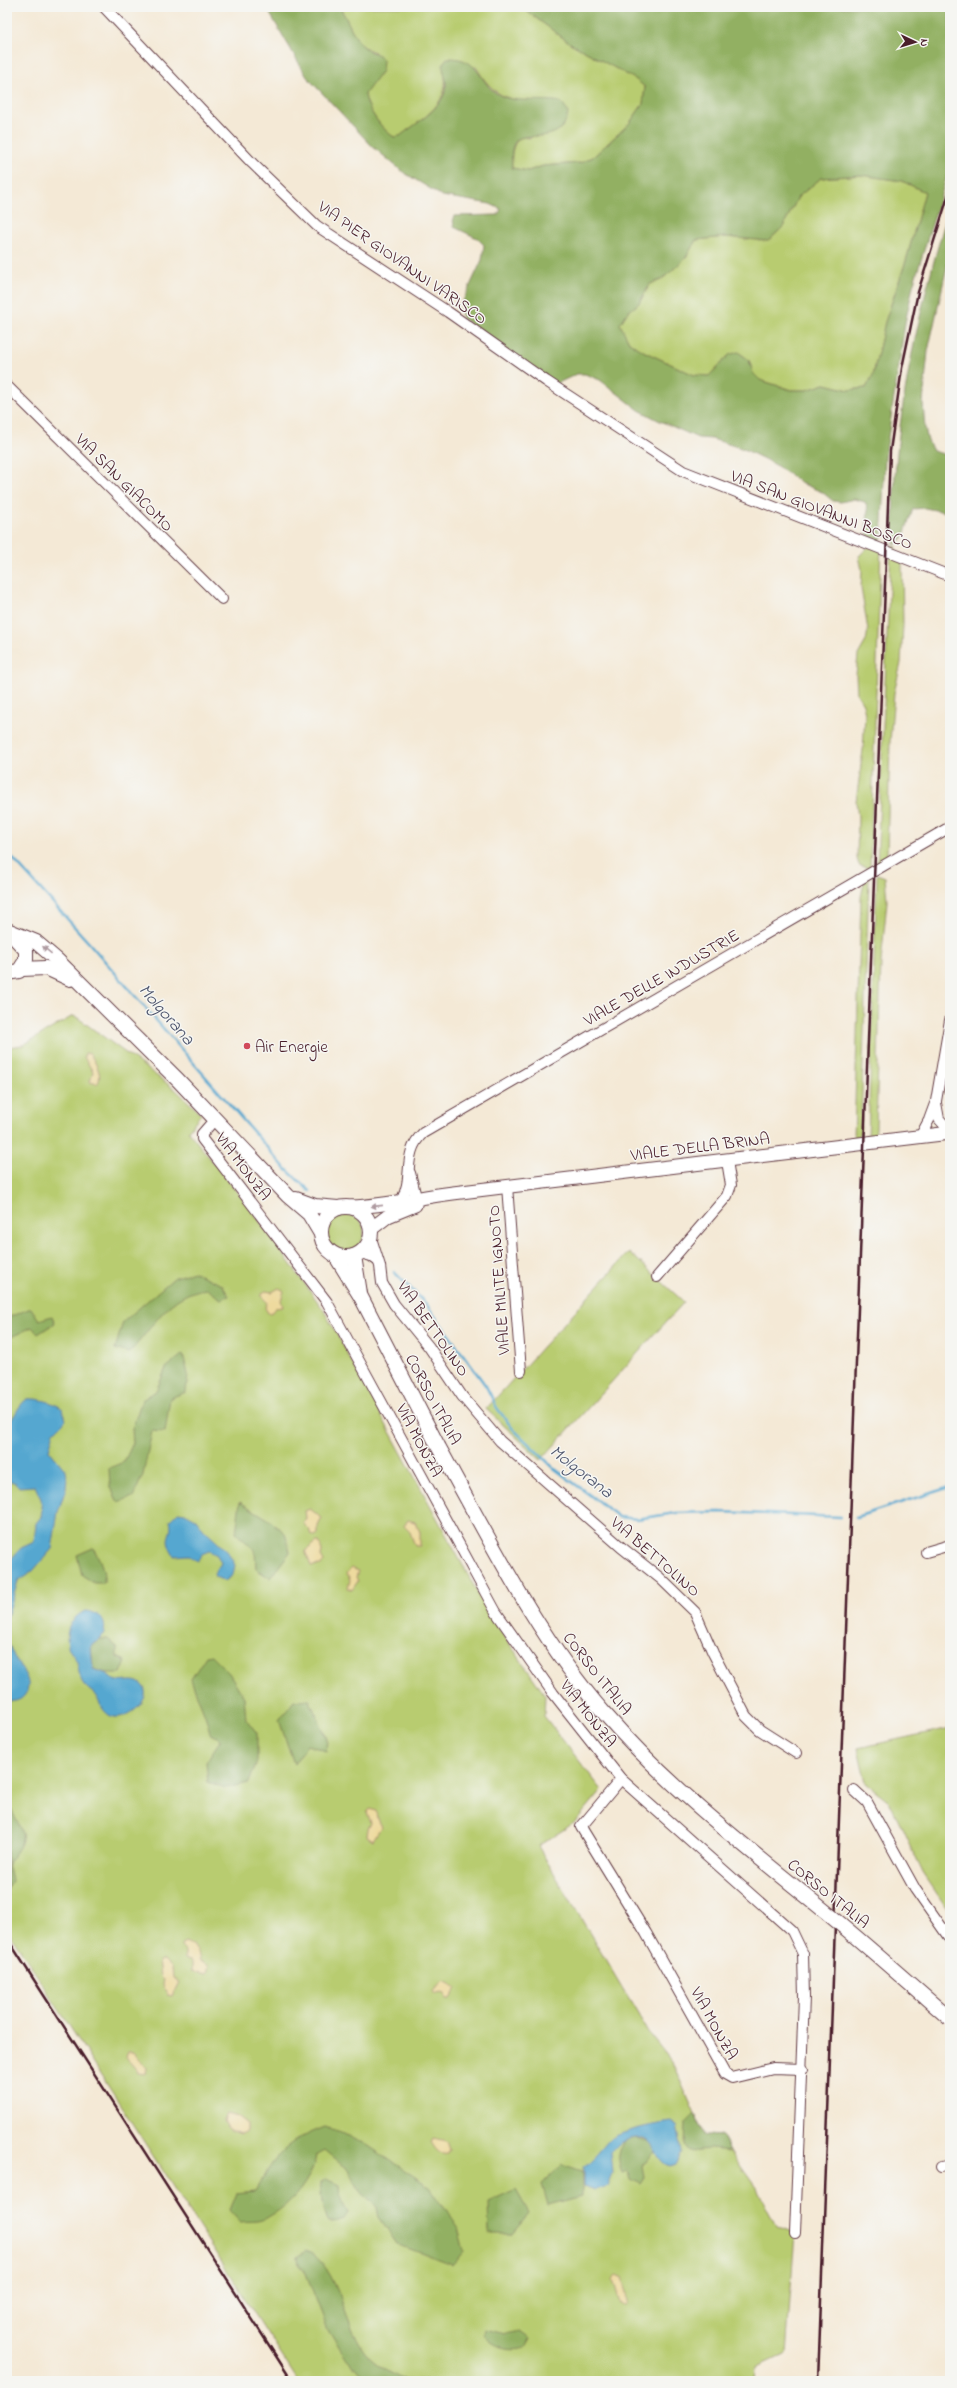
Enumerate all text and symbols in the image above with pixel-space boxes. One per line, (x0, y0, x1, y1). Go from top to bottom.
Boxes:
north arrow (895, 22, 935, 62)
text: N (916, 38, 932, 47)
street label: VIA PIER GIOVANNI VARISCO (312, 195, 492, 331)
street label: VIA SAN GIACOMO (68, 427, 179, 538)
street label: VIA SAN GIOVANNI BOSCO (726, 464, 916, 557)
street label: VIALE DELLE INDUSTRIE (578, 923, 744, 1034)
one-way arrow (41, 946, 52, 955)
water label: Molgorana (131, 979, 200, 1052)
place label: Air Energie (255, 1035, 328, 1062)
marker: Air Energie (242, 1041, 252, 1051)
street label: VIA MONZA (208, 1127, 277, 1206)
street label: VIALE DELLA BRINA (628, 1127, 771, 1169)
one-way arrow (371, 1203, 383, 1209)
street label: VIALE MILITE IGNOTO (482, 1204, 517, 1357)
street label: VIA BETTOLINO (390, 1275, 475, 1382)
street label: CORSO ITALIA (398, 1350, 467, 1450)
street label: VIA MONZA (388, 1399, 448, 1482)
water label: Molgorana (544, 1440, 618, 1506)
street label: VIA BETTOLINO (604, 1510, 705, 1603)
street label: CORSO ITALIA (556, 1627, 637, 1721)
street label: VIA MONZA (553, 1674, 622, 1753)
street label: CORSO ITALIA (781, 1853, 875, 1935)
street label: VIA MONZA (683, 1982, 744, 2065)

